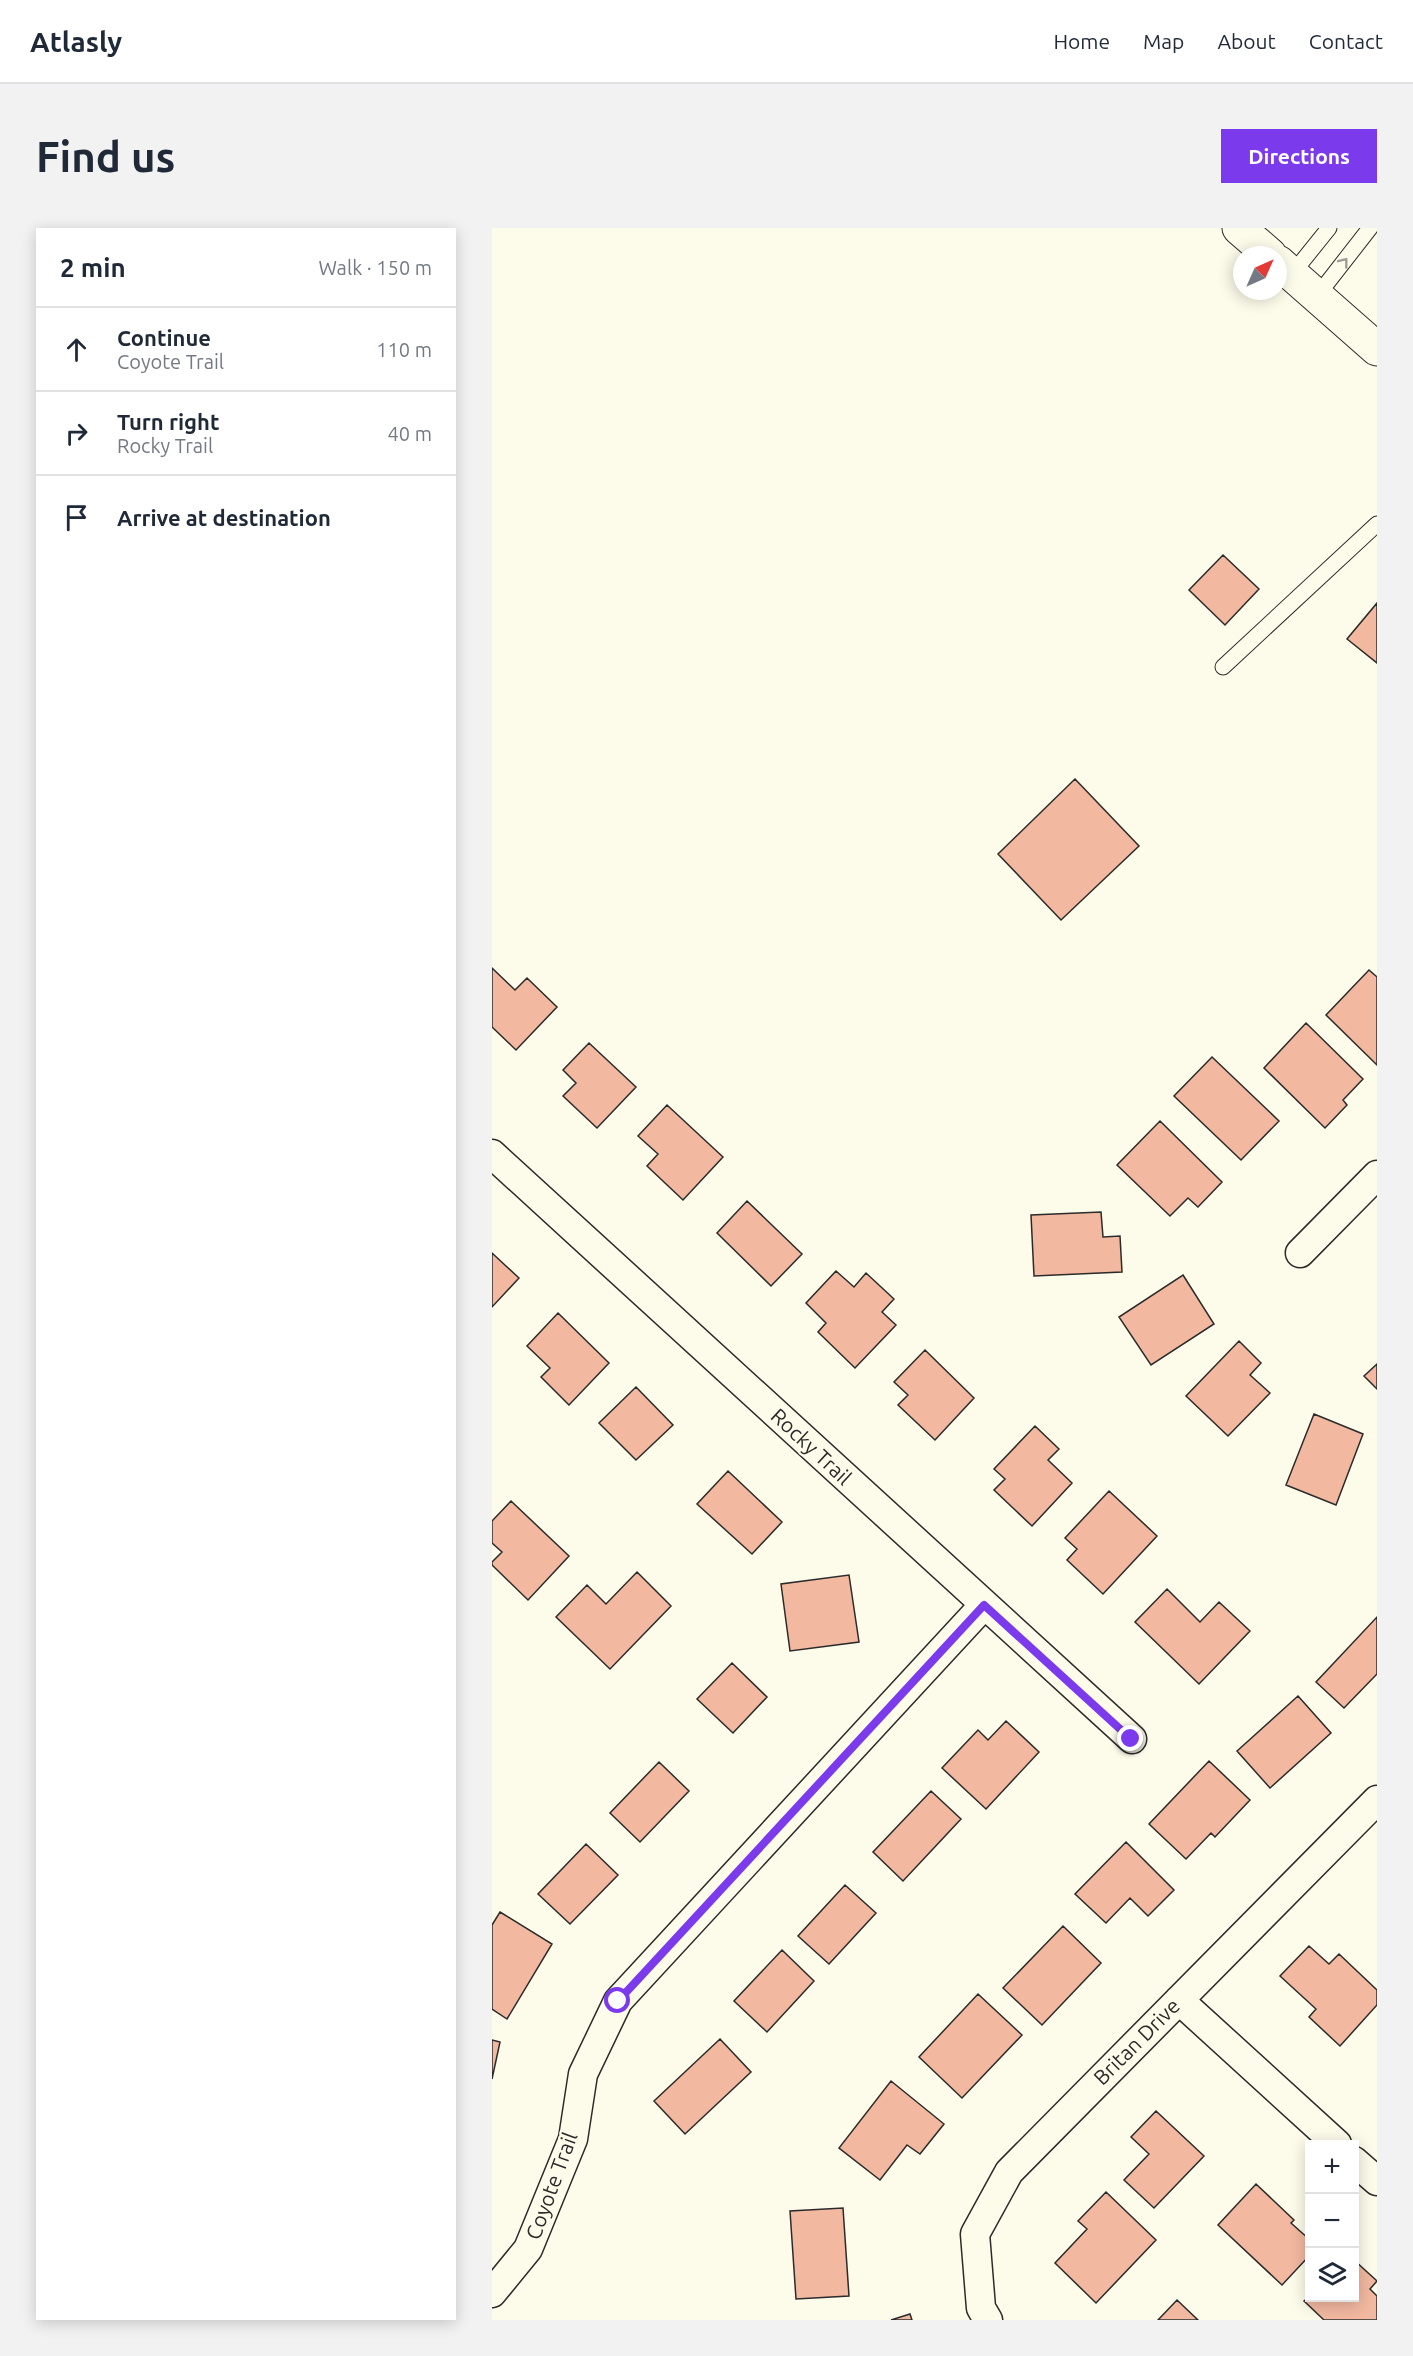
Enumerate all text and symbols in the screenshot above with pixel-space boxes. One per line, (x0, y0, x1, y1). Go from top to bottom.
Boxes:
text: Atlasly (30, 26, 122, 57)
text: Home (1053, 29, 1110, 53)
text: Map (1143, 29, 1184, 53)
text: About (1217, 29, 1276, 53)
text: Contact (1309, 29, 1383, 53)
button: Directions (1221, 129, 1377, 183)
text: Find us (36, 133, 175, 180)
north arrow (1233, 246, 1287, 300)
text: 2 min (60, 253, 126, 282)
text: Walk · 150 m (319, 256, 432, 279)
one-way arrow (1336, 258, 1347, 269)
text: Continue (117, 325, 211, 350)
icon: ahead (60, 333, 93, 366)
text: 110 m (376, 338, 432, 361)
text: Coyote Trail (117, 350, 224, 373)
text: Turn right (117, 409, 219, 434)
icon: right (60, 417, 93, 450)
text: 40 m (388, 422, 432, 445)
text: Rocky Trail (117, 434, 213, 457)
icon: arrive (60, 501, 93, 534)
text: Arrive at destination (117, 505, 331, 530)
street label: Rocky Trail (767, 1403, 857, 1489)
route end (1117, 1725, 1143, 1751)
route start (604, 1987, 630, 2013)
street label: Britan Drive (1088, 1993, 1184, 2089)
street label: Coyote Trail (521, 2129, 582, 2243)
map controls (1305, 2140, 1359, 2302)
button: + (1305, 2140, 1359, 2194)
button: − (1305, 2194, 1359, 2248)
button: layers (1305, 2248, 1359, 2302)

